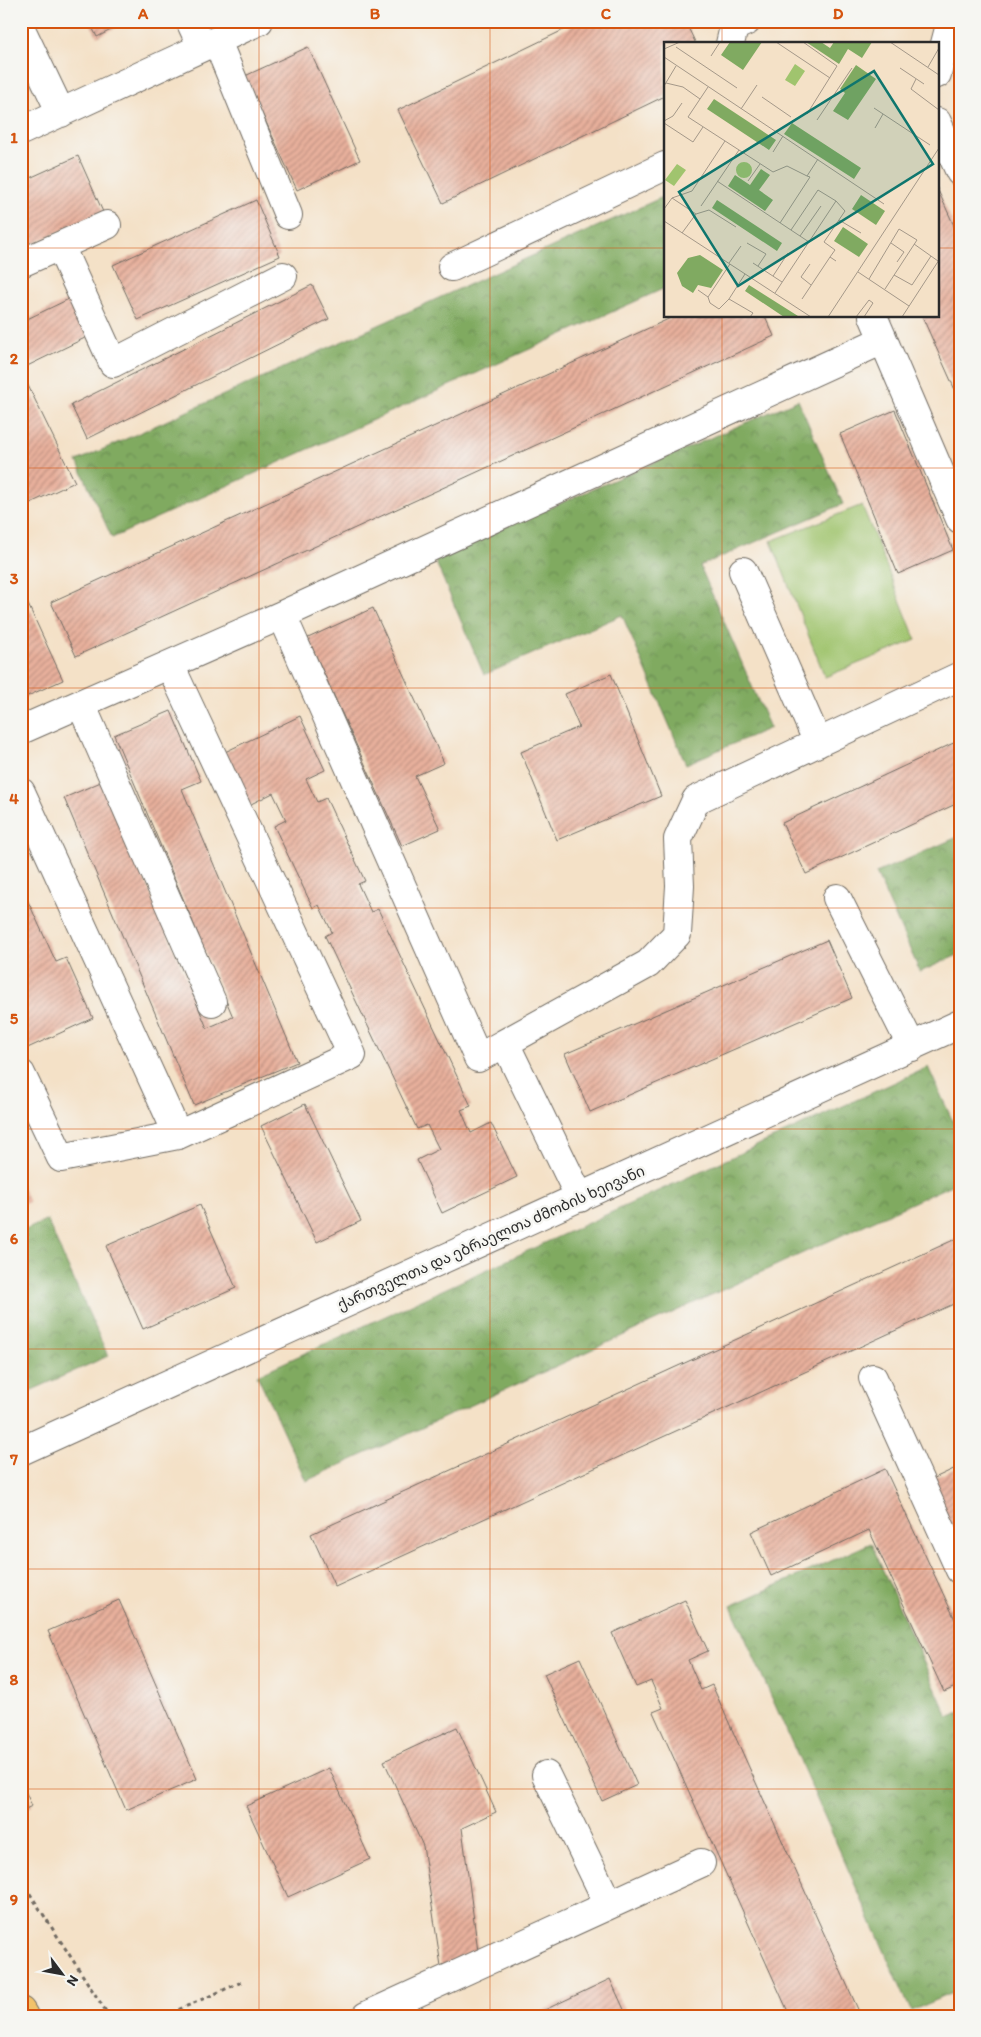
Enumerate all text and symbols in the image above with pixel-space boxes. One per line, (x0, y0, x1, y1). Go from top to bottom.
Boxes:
text: A (137, 4, 149, 23)
text: B (370, 4, 381, 23)
text: C (601, 4, 612, 23)
text: D (833, 4, 844, 23)
inset map (664, 42, 938, 318)
text: 1 (10, 128, 18, 147)
text: 2 (10, 349, 19, 368)
text: 3 (10, 569, 19, 588)
text: 4 (9, 789, 19, 808)
text: 5 (10, 1009, 19, 1028)
street label: ქართველთა და ებრაელთა ძმობის ხეივანი (335, 1162, 647, 1314)
text: 6 (10, 1229, 19, 1248)
text: 7 (9, 1450, 18, 1469)
text: 8 (10, 1670, 19, 1689)
text: 9 (10, 1890, 18, 1909)
north arrow (38, 1950, 88, 2000)
text: N (63, 1972, 82, 1989)

